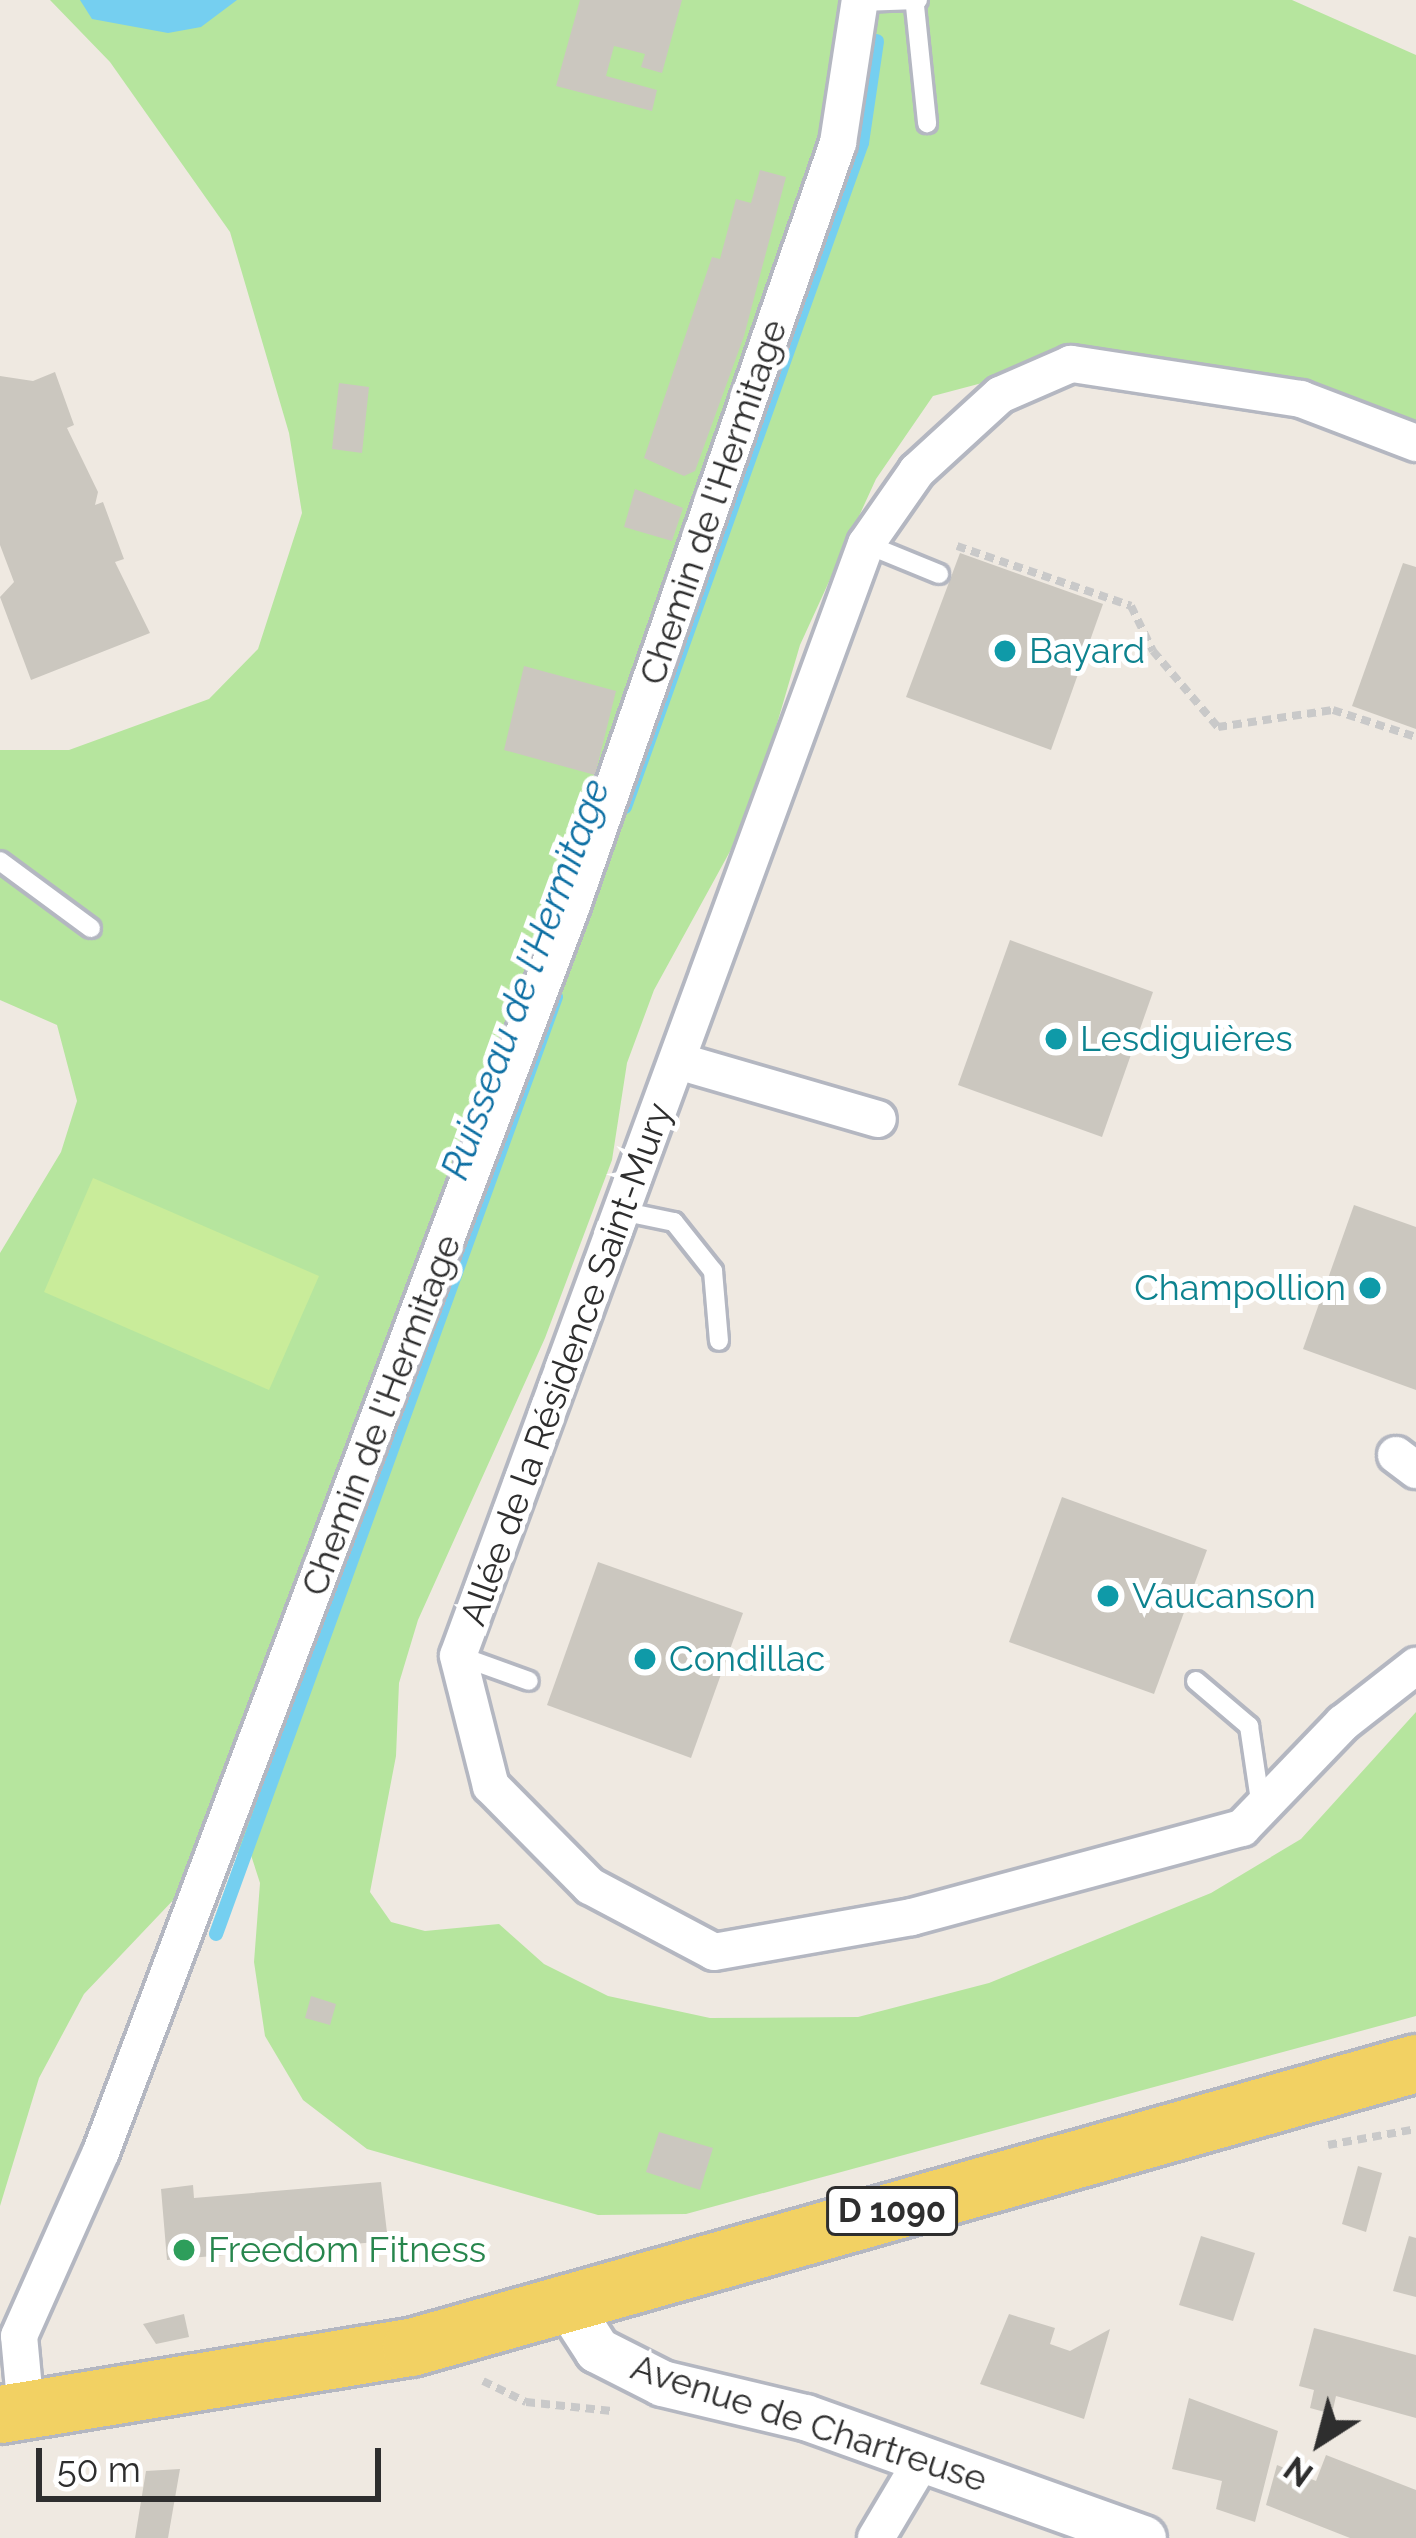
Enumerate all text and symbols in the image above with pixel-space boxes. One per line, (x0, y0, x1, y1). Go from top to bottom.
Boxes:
street label: Chemin de l'Hermitage (630, 314, 796, 690)
place label: Bayard (1029, 629, 1145, 673)
marker: Bayard (992, 638, 1018, 664)
water label: Ruisseau de l'Hermitage (431, 773, 619, 1185)
place label: Lesdiguières (1080, 1017, 1293, 1061)
marker: Lesdiguières (1043, 1026, 1069, 1052)
street label: Allée de la Résidence Saint-Mury (451, 1097, 681, 1631)
street label: Chemin de l'Hermitage (292, 1228, 470, 1602)
place label: Champollion (1134, 1266, 1346, 1310)
marker: Champollion (1357, 1275, 1383, 1301)
place label: Vaucanson (1132, 1574, 1316, 1618)
marker: Vaucanson (1095, 1583, 1121, 1609)
place label: Condillac (669, 1637, 825, 1681)
marker: Condillac (632, 1646, 658, 1672)
road number: D 1090 (826, 2184, 958, 2238)
place label: Freedom Fitness (208, 2228, 486, 2272)
marker: Freedom Fitness (171, 2237, 197, 2263)
street label: Avenue de Chartreuse (626, 2345, 992, 2501)
north arrow (1260, 2382, 1380, 2502)
scale bar (42, 2424, 387, 2498)
text: 50 m (57, 2448, 141, 2490)
text: N (1277, 2448, 1320, 2495)

